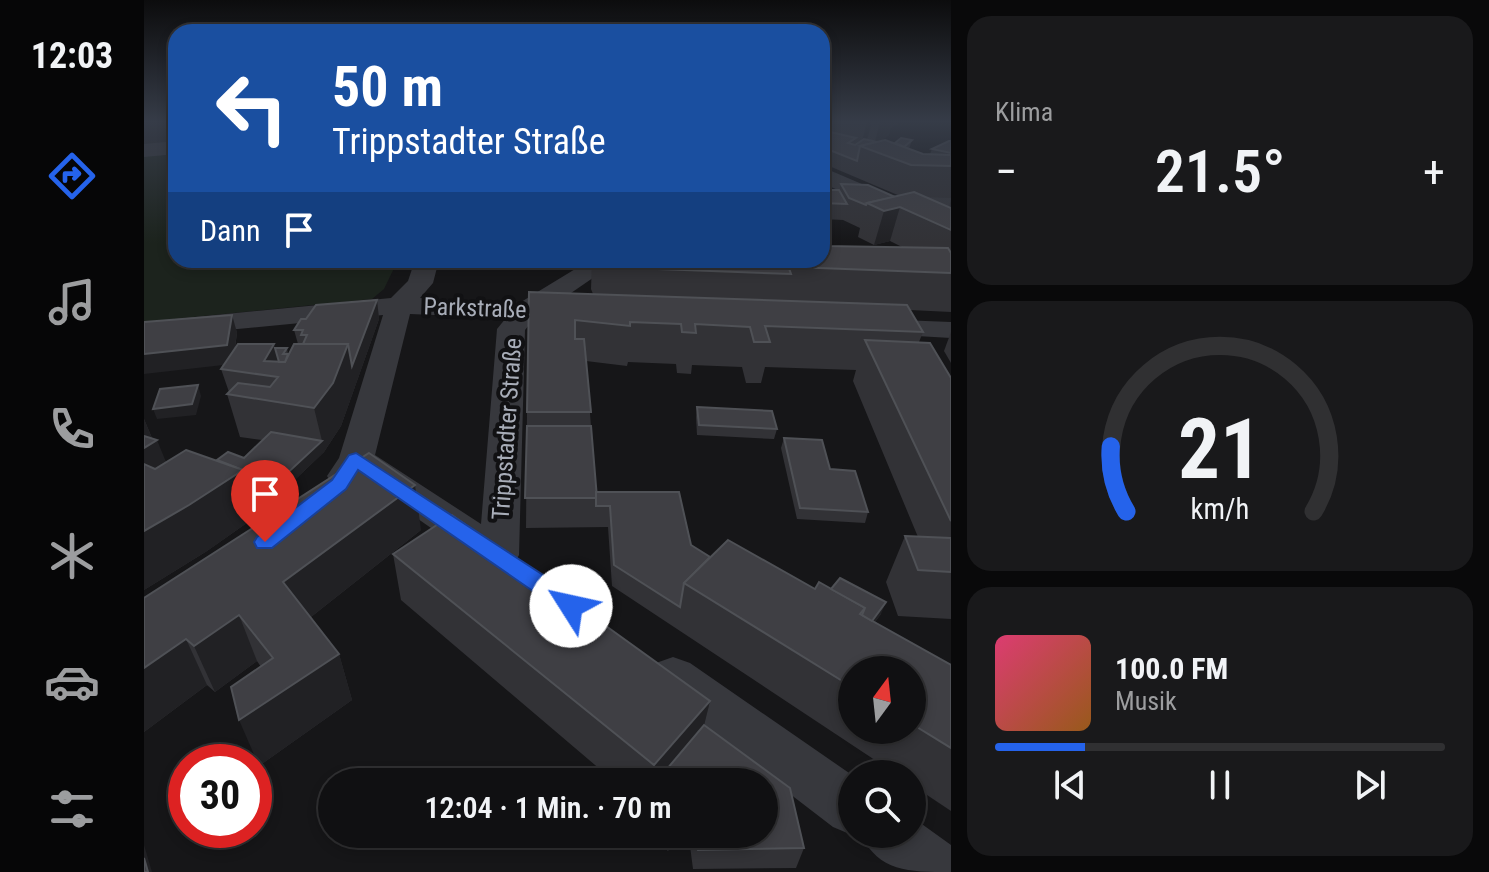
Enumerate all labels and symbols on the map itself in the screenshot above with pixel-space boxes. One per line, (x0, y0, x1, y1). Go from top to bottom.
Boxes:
street label: Parkstraße (423, 292, 527, 324)
street label: Trippstadter Straße (487, 337, 527, 521)
pin (231, 460, 299, 542)
position arrow (529, 564, 613, 648)
north arrow (838, 656, 926, 744)
speed limit sign: 30 (168, 744, 272, 848)

